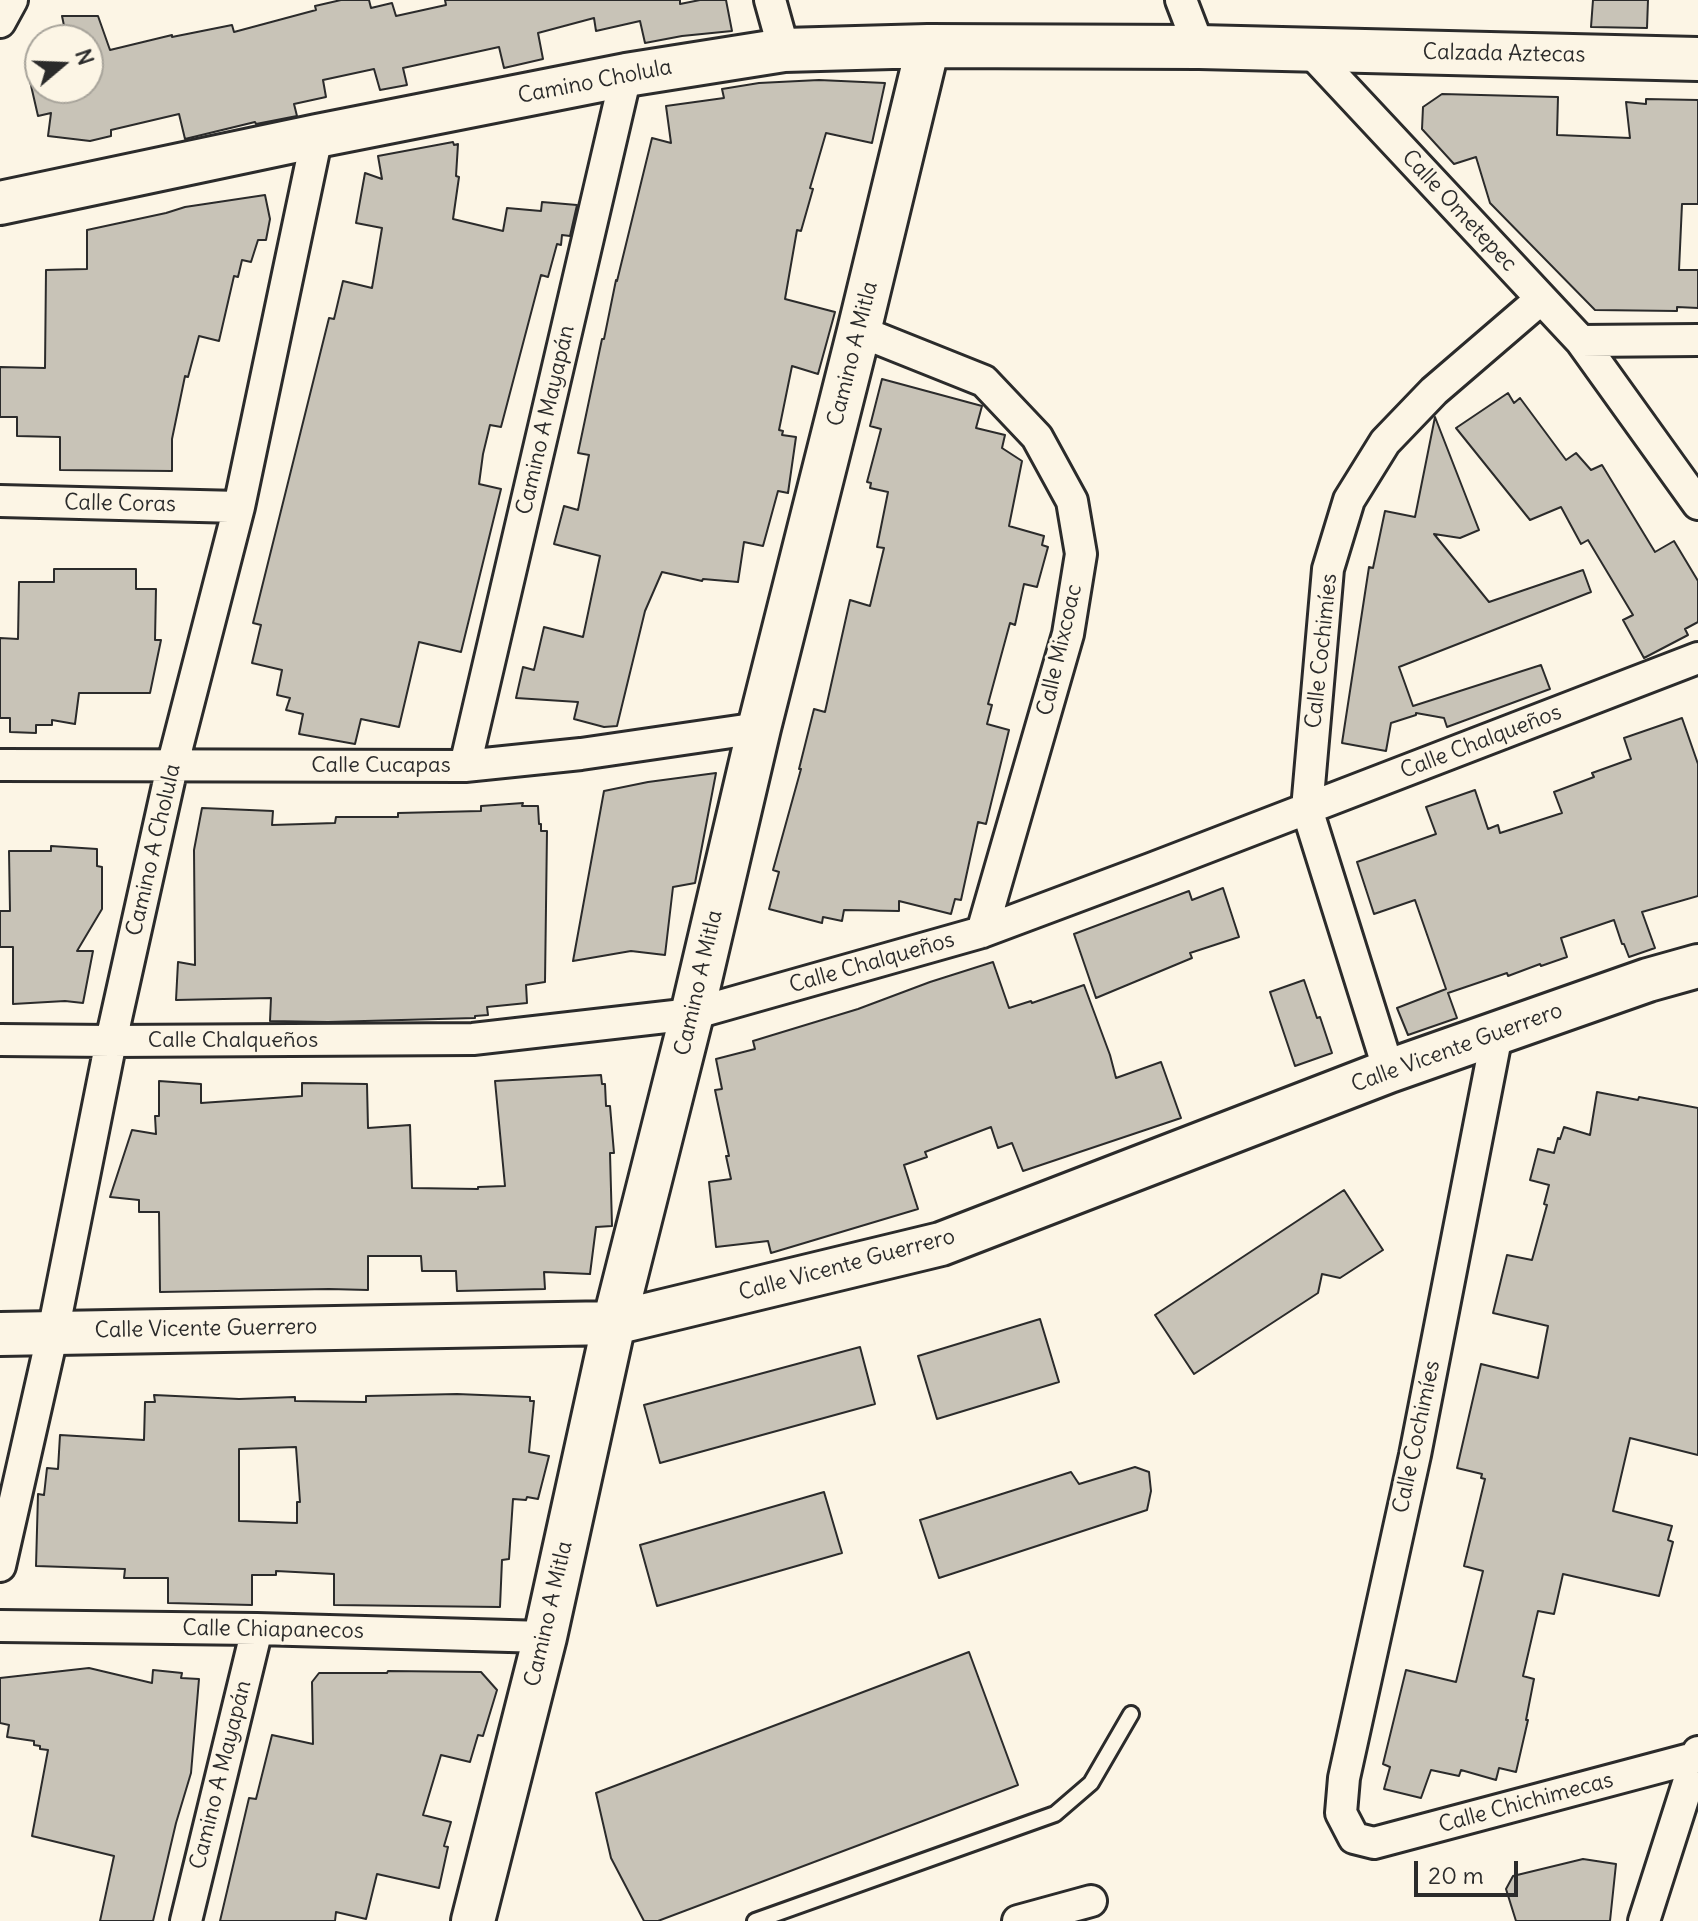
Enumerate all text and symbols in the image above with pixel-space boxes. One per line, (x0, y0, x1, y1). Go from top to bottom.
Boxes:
north arrow (24, 24, 104, 104)
street label: Calzada Aztecas (1422, 39, 1586, 69)
text: N (69, 45, 101, 69)
street label: Camino Cholula (516, 54, 674, 110)
street label: Calle Ometepec (1396, 145, 1522, 277)
street label: Camino A Mitla (822, 279, 884, 429)
street label: Camino A Mayapán (511, 323, 581, 517)
street label: Calle Coras (64, 490, 176, 518)
street label: Calle Cochimíes (1301, 572, 1343, 730)
street label: Calle Mixcoac (1032, 582, 1088, 718)
street label: Calle Chalqueños (1397, 699, 1565, 785)
street label: Calle Cucapas (311, 753, 451, 779)
street label: Camino A Cholula (121, 761, 187, 939)
street label: Camino A Mitla (669, 908, 729, 1058)
street label: Calle Chalqueños (786, 927, 958, 999)
street label: Calle Vicente Guerrero (1348, 998, 1566, 1098)
street label: Calle Chalqueños (148, 1028, 318, 1054)
street label: Calle Vicente Guerrero (736, 1223, 958, 1307)
street label: Calle Vicente Guerrero (94, 1314, 318, 1344)
street label: Calle Cochimíes (1388, 1358, 1446, 1516)
street label: Camino A Mitla (519, 1539, 579, 1689)
street label: Calle Chiapanecos (182, 1615, 364, 1645)
street label: Camino A Mayapán (185, 1678, 257, 1872)
street label: Calle Chichimecas (1436, 1767, 1616, 1839)
scale bar (1418, 1845, 1522, 1895)
text: 20 m (1428, 1860, 1484, 1890)

